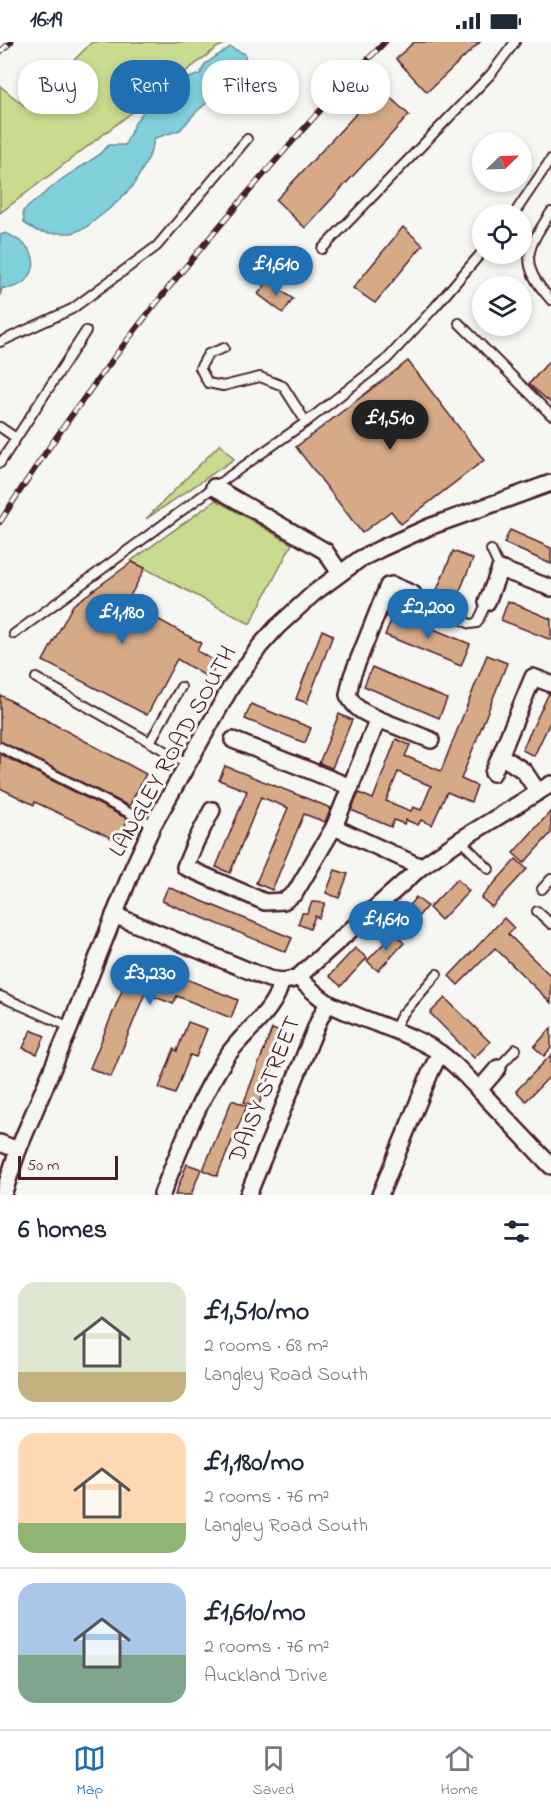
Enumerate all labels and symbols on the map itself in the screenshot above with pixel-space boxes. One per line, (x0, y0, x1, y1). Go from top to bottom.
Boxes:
north arrow (472, 132, 532, 192)
pin: £1,610 (227, 246, 325, 297)
pin: £1,510 (341, 400, 439, 451)
pin: £2,200 (379, 589, 477, 640)
pin: £1,180 (73, 594, 171, 645)
street label: LANGLEY ROAD SOUTH (101, 640, 247, 864)
pin: £1,610 (337, 901, 435, 952)
pin: £3,230 (101, 955, 199, 1006)
street label: DAISY STREET (220, 1011, 311, 1170)
scale bar (18, 1153, 118, 1180)

